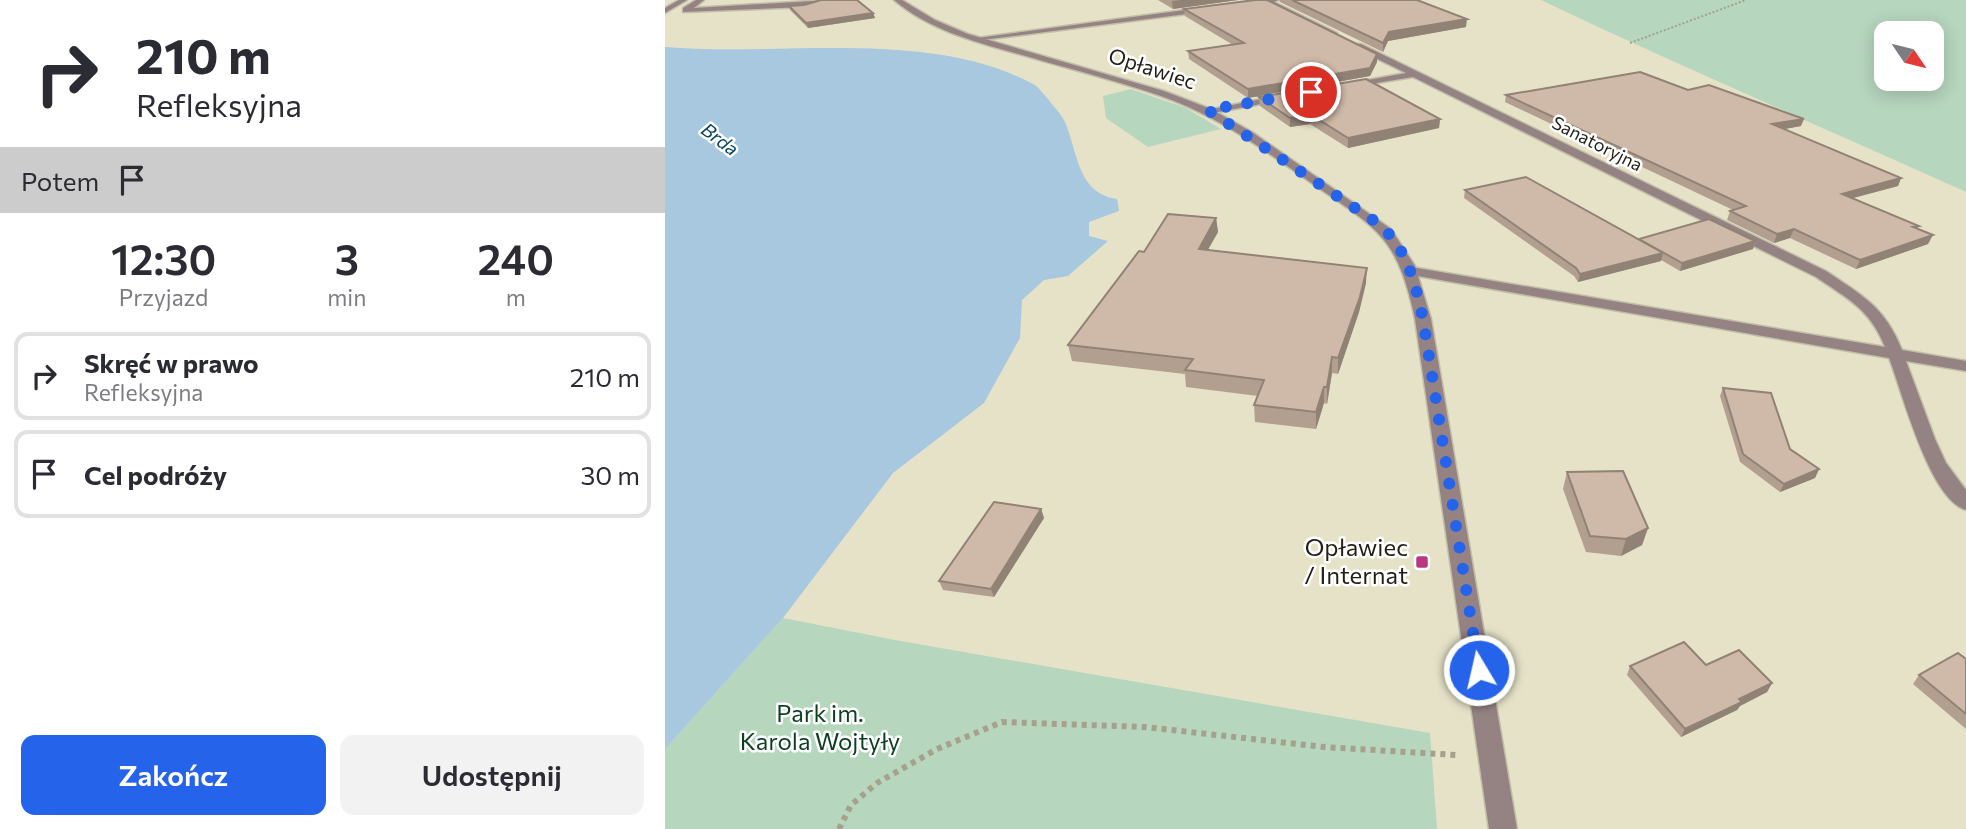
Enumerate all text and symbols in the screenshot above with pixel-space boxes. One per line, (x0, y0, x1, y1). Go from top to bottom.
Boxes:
north arrow (1874, 21, 1944, 91)
map controls (1874, 21, 1944, 91)
text: 210 m (136, 24, 271, 84)
icon: right (21, 28, 112, 119)
street label: Opławiec (1106, 42, 1199, 93)
pin (1281, 62, 1341, 122)
icon: arrive (1292, 73, 1330, 111)
text: Refleksyjna (136, 84, 302, 124)
street label: Sanatoryjna (1549, 111, 1646, 175)
water label: Brda (697, 117, 743, 160)
icon: arrive (113, 161, 151, 199)
text: Potem (21, 165, 99, 196)
text: 12:30 (111, 232, 216, 284)
text: 3 (335, 232, 359, 284)
text: 240 (478, 232, 554, 284)
text: Przyjazd (119, 283, 208, 311)
text: min (327, 283, 366, 311)
text: m (506, 283, 526, 311)
text: Skręć w prawo (84, 347, 259, 378)
icon: right (25, 357, 63, 395)
text: 210 m (570, 361, 640, 392)
text: Refleksyjna (84, 378, 203, 406)
icon: arrive (25, 455, 63, 493)
text: Cel podróży (84, 459, 227, 490)
text: 30 m (581, 459, 640, 490)
place label: Opławiec / Internat (1304, 532, 1408, 589)
marker: Opławiec / Internat (1414, 554, 1430, 570)
position arrow (1442, 633, 1516, 707)
park label: Park im. Karola Wojtyły (740, 698, 900, 755)
button: Zakończ (21, 735, 326, 815)
button: Udostępnij (340, 735, 644, 815)

